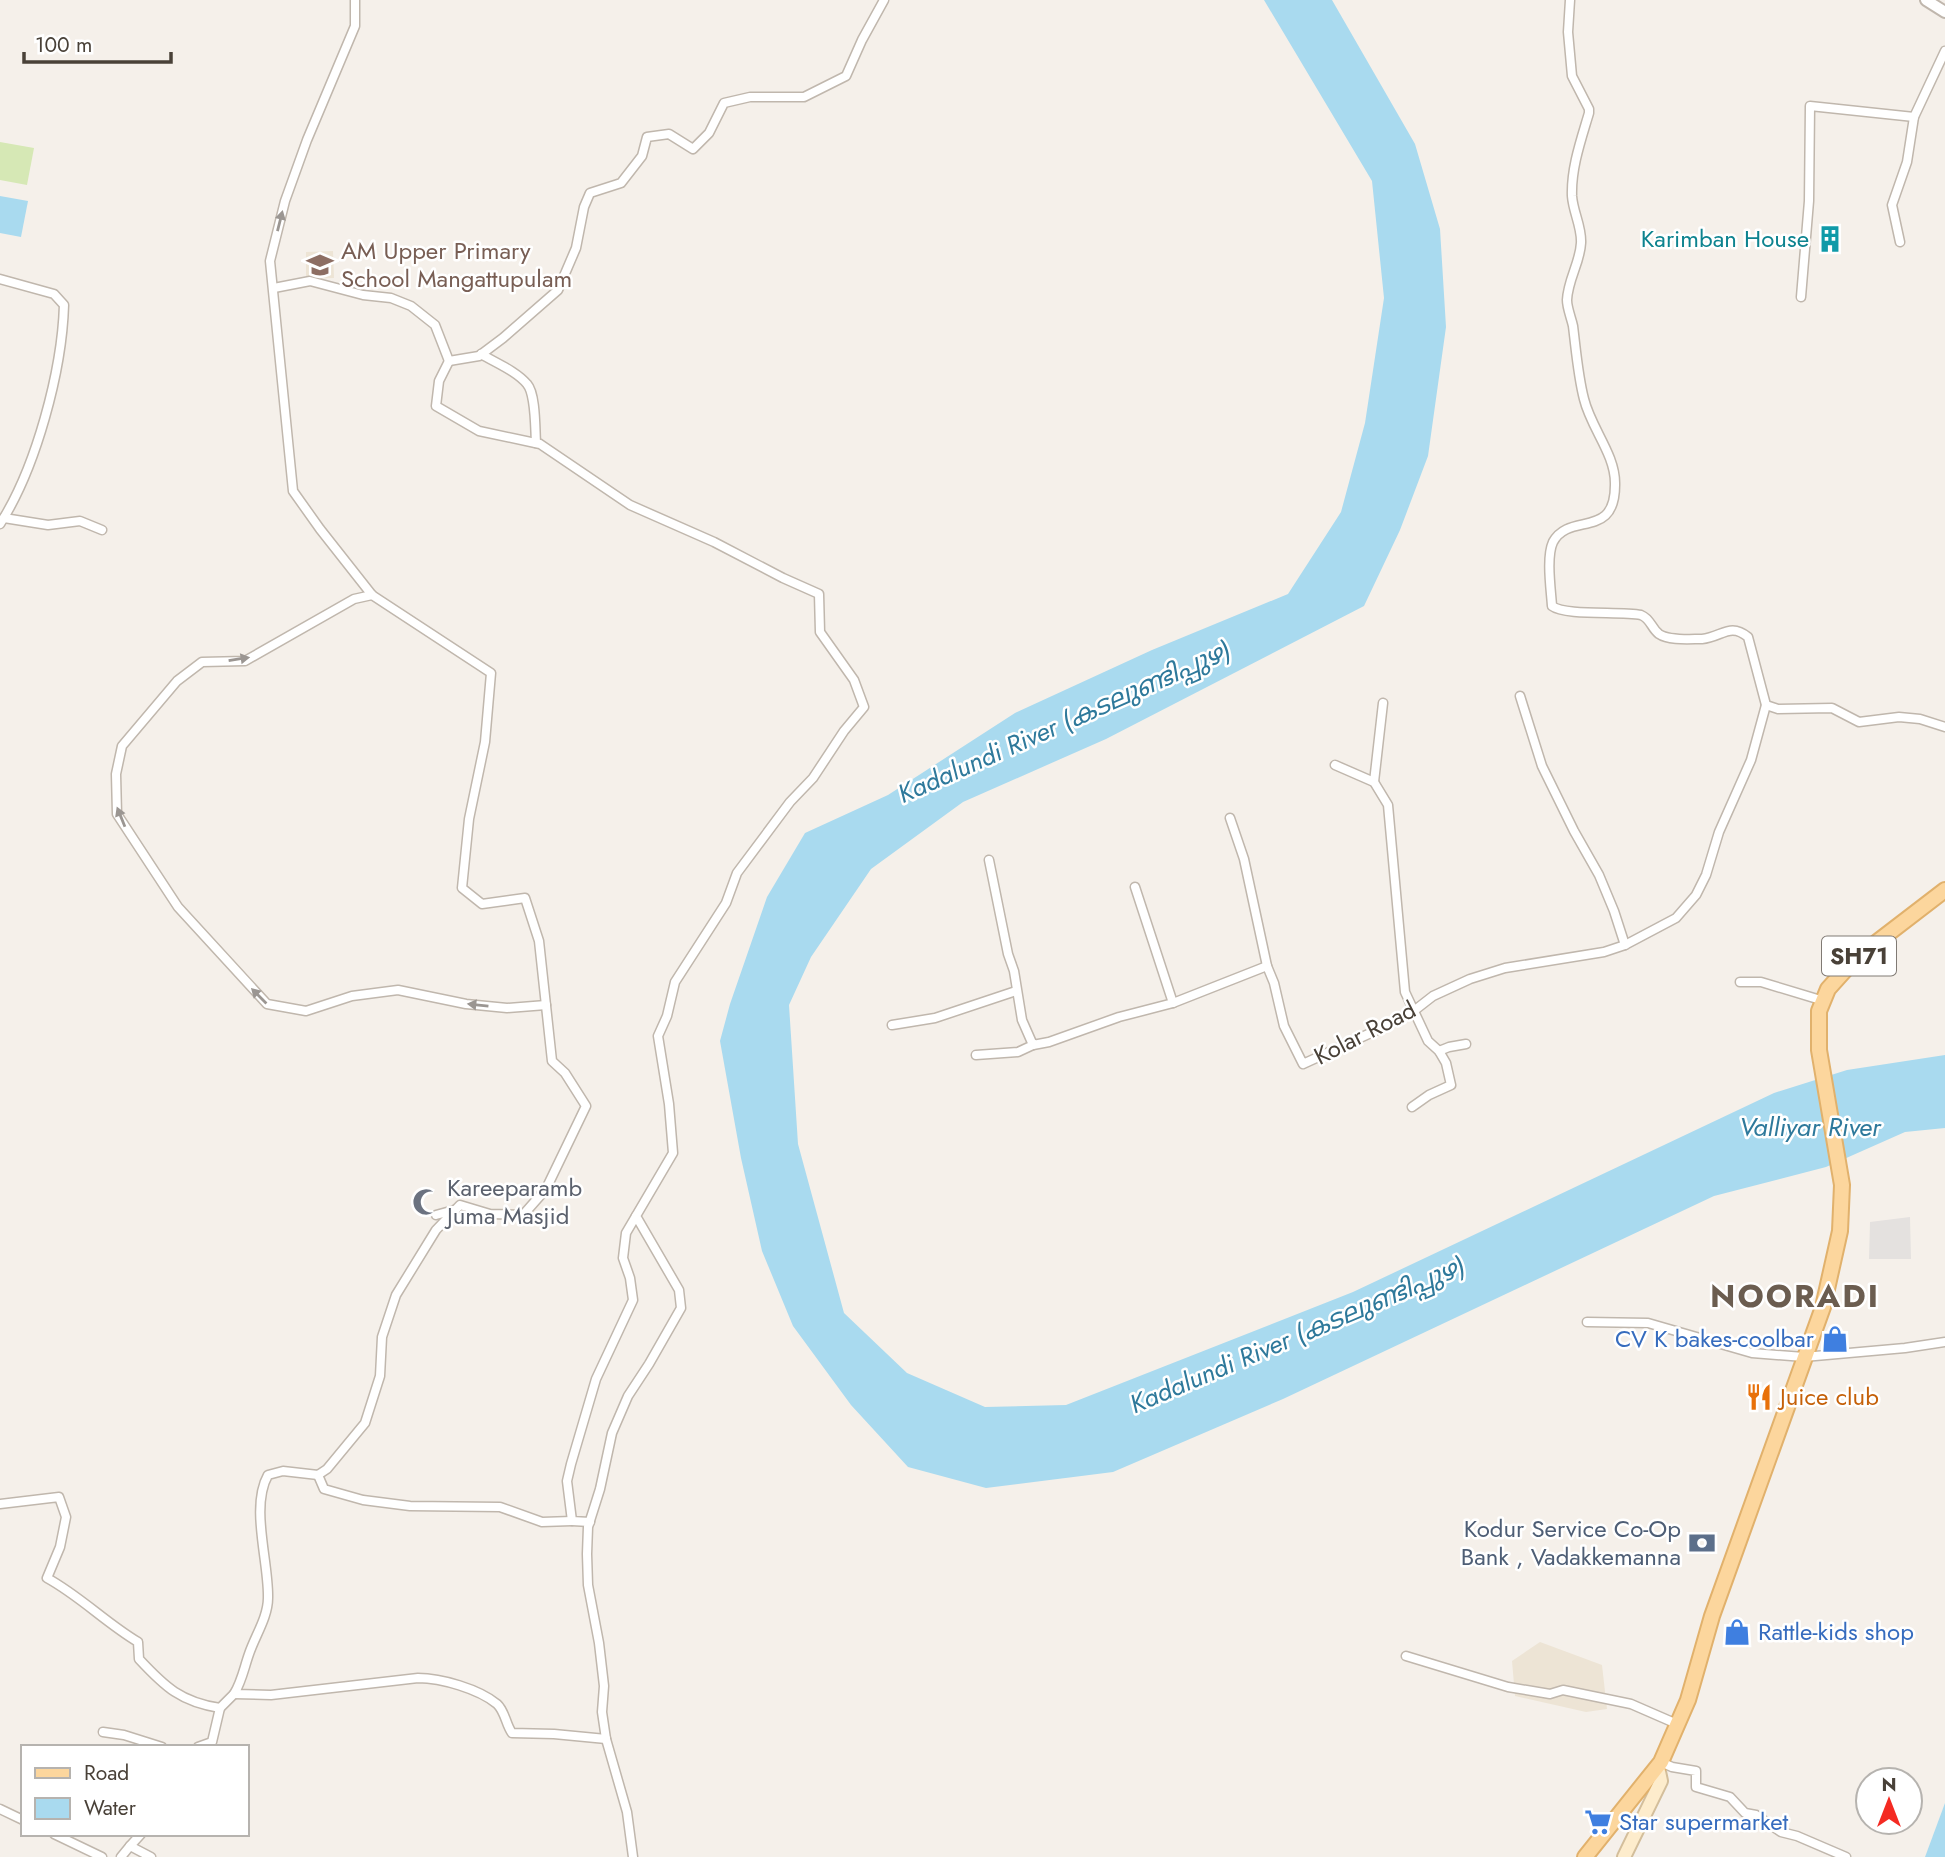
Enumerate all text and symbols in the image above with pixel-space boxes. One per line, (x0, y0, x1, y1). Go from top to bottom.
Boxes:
scale bar (24, 21, 172, 65)
text: 100 m (35, 30, 92, 60)
one-way arrow (275, 210, 286, 232)
place label: Karimban House (1641, 221, 1809, 256)
building icon: Karimban House (1815, 224, 1845, 254)
place label: AM Upper Primary School Mangattupulam (341, 233, 572, 296)
school or university icon: AM Upper Primary School Mangattupulam (305, 250, 335, 280)
water label: Kadalundi River (കടലുണ്ടിപ്പുഴ) (891, 631, 1237, 813)
one-way arrow (228, 654, 250, 665)
one-way arrow (115, 806, 126, 827)
road number: SH71 (1822, 937, 1896, 976)
one-way arrow (251, 988, 268, 1004)
street label: Kolar Road (1308, 992, 1422, 1073)
one-way arrow (467, 999, 489, 1010)
water label: Valliyar River (1739, 1108, 1882, 1146)
place label: Kareeparamb Juma Masjid (444, 1170, 582, 1233)
mosque icon: Kareeparamb Juma Masjid (411, 1187, 441, 1217)
water label: Kadalundi River (കടലുണ്ടിപ്പുഴ) (1123, 1247, 1471, 1423)
district label: NOORADI (1710, 1273, 1880, 1319)
place label: CV K bakes-coolbar (1615, 1321, 1815, 1356)
shop icon: CV K bakes-coolbar (1820, 1324, 1850, 1354)
place label: Juice club (1777, 1379, 1879, 1414)
restaurant icon: Juice club (1744, 1382, 1774, 1412)
place label: Kodur Service Co-Op Bank , Vadakkemanna (1461, 1511, 1681, 1574)
bank icon: Kodur Service Co-Op Bank , Vadakkemanna (1687, 1528, 1717, 1558)
place label: Rattle-kids shop (1758, 1614, 1914, 1649)
shop icon: Rattle-kids shop (1722, 1617, 1752, 1647)
legend (21, 1745, 248, 1836)
text: Road (84, 1758, 129, 1788)
north arrow (1854, 1766, 1924, 1836)
text: N (1881, 1771, 1897, 1798)
text: Water (84, 1793, 137, 1823)
place label: Star supermarket (1619, 1804, 1788, 1839)
supermarket icon: Star supermarket (1583, 1807, 1613, 1837)

